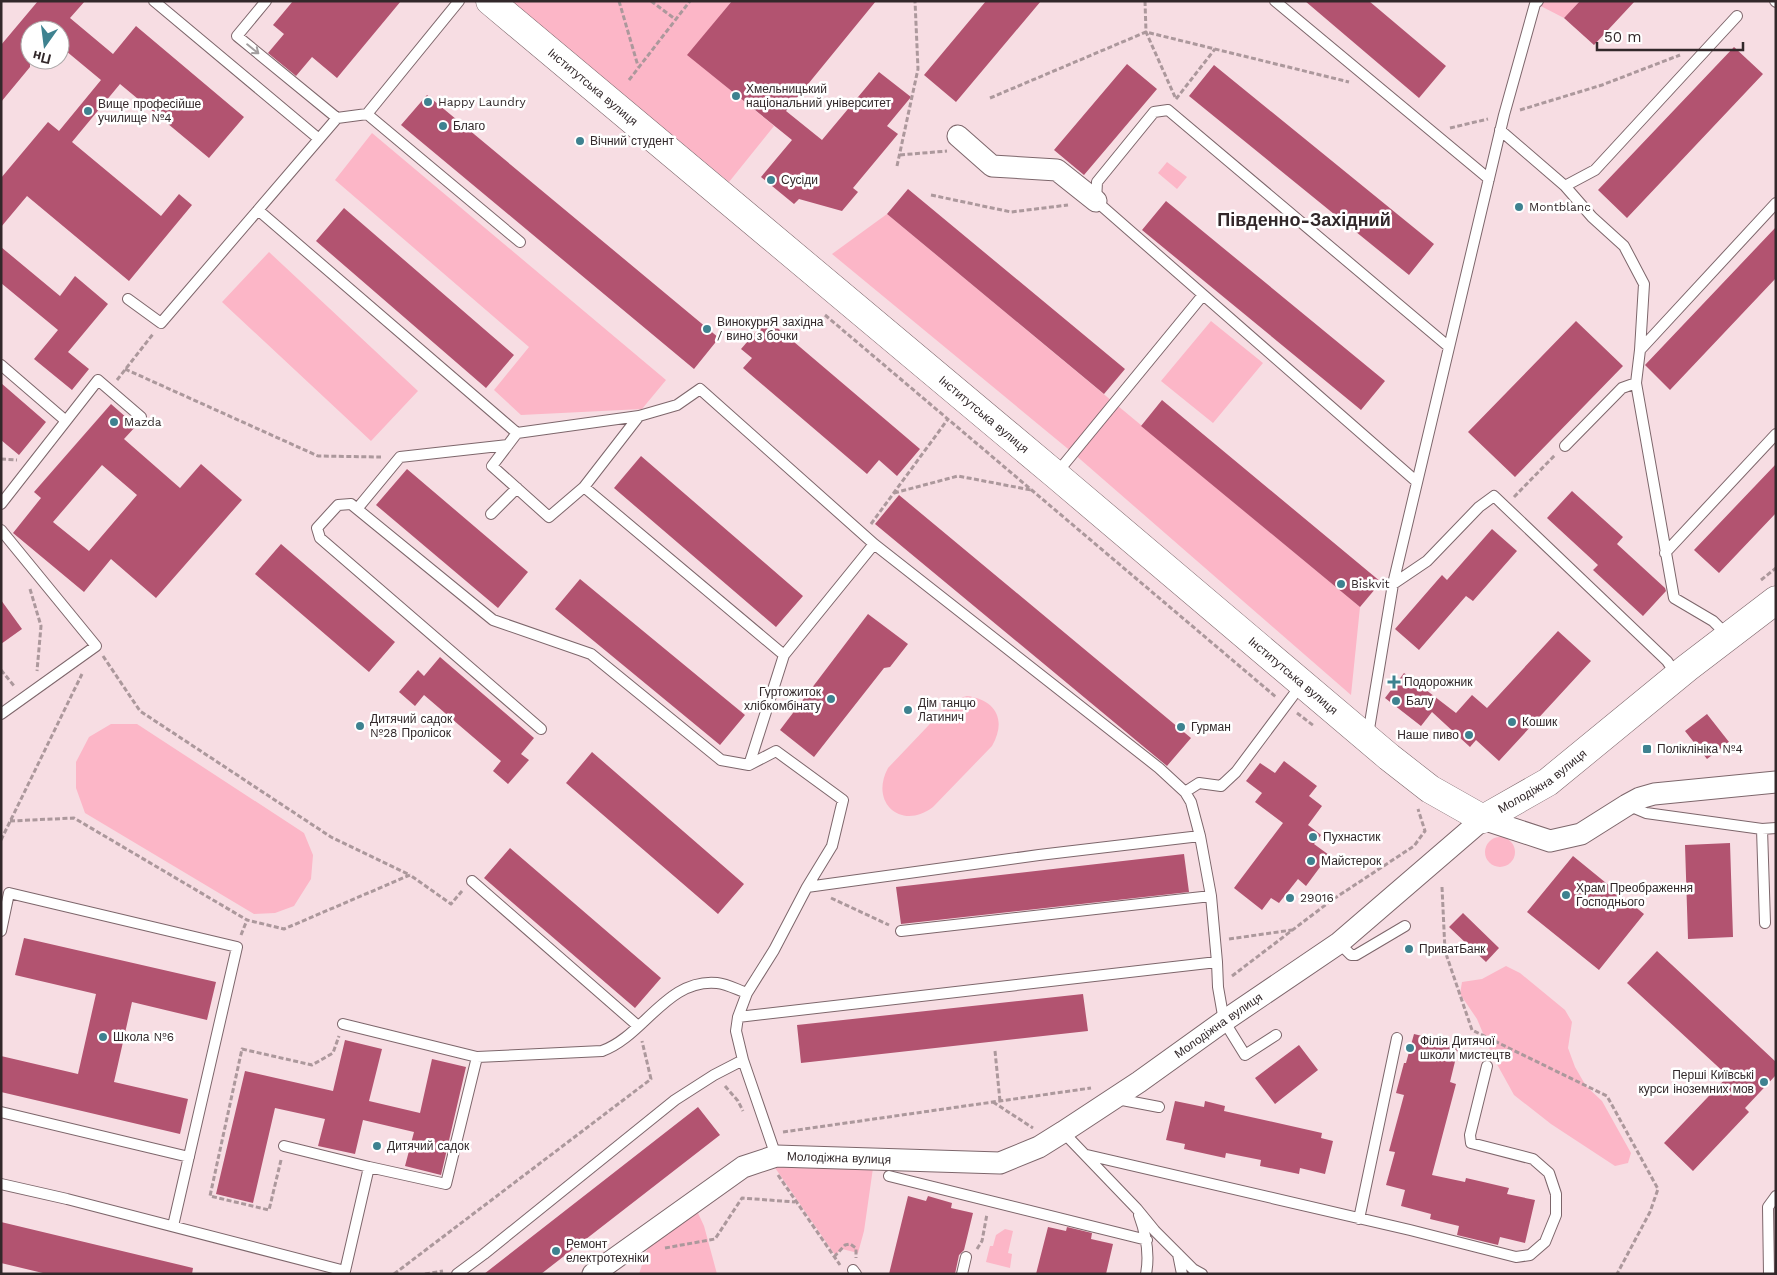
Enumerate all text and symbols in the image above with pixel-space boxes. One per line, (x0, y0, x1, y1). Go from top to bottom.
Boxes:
north arrow (20, 20, 70, 70)
scale bar (1597, 20, 1743, 52)
text: 50 m (1604, 28, 1641, 46)
one-way arrow (246, 44, 259, 55)
street label: Інститутська вулиця (545, 45, 640, 129)
text: Пн (31, 48, 53, 68)
place label: Хмельницький національний університет (746, 82, 891, 110)
marker: Хмельницький національний університет (730, 90, 742, 102)
place label: Happy Laundry (438, 95, 527, 109)
marker: Happy Laundry (422, 96, 434, 108)
place label: Вище професійше училище №4 (98, 97, 202, 125)
marker: Вище професійше училище №4 (82, 105, 94, 117)
place label: Благо (453, 119, 486, 133)
marker: Благо (437, 120, 449, 132)
place label: Вічний студент (590, 134, 675, 148)
marker: Вічний студент (574, 135, 586, 147)
place label: Сусіди (781, 173, 818, 187)
marker: Сусіди (765, 174, 777, 186)
place label: Montblanc (1529, 200, 1591, 214)
marker: Montblanc (1513, 201, 1525, 213)
district label: Південно-Західний (1217, 209, 1391, 230)
place label: ВинокурнЯ західна / вино з бочки (717, 315, 824, 343)
marker: ВинокурнЯ західна / вино з бочки (701, 323, 713, 335)
street label: Інститутська вулиця (936, 373, 1031, 456)
place label: Mazda (124, 415, 162, 429)
marker: Mazda (108, 416, 120, 428)
place label: Biskvit (1351, 577, 1390, 591)
marker: Biskvit (1335, 578, 1347, 590)
street label: Інститутська вулиця (1246, 634, 1341, 718)
place label: Подорожник (1404, 675, 1473, 689)
marker: Подорожник (1388, 676, 1400, 688)
place label: Гуртожиток хлібкомбінату (744, 685, 822, 713)
marker: Гуртожиток хлібкомбінату (825, 693, 837, 705)
place label: Балу (1406, 694, 1434, 708)
marker: Балу (1390, 695, 1402, 707)
place label: Дім танцю Латинич (918, 696, 976, 724)
marker: Дім танцю Латинич (902, 704, 914, 716)
place label: Дитячий садок №28 Пролісок (370, 712, 453, 740)
place label: Кошик (1522, 715, 1558, 729)
marker: Кошик (1506, 716, 1518, 728)
marker: Дитячий садок №28 Пролісок (354, 720, 366, 732)
place label: Гурман (1191, 720, 1231, 734)
marker: Гурман (1175, 721, 1187, 733)
place label: Наше пиво (1397, 728, 1459, 742)
marker: Наше пиво (1463, 729, 1475, 741)
place label: Поліклініка №4 (1657, 742, 1743, 756)
marker: Поліклініка №4 (1641, 743, 1653, 755)
street label: Молодіжна вулиця (1495, 746, 1589, 816)
place label: Пухнастик (1323, 830, 1381, 844)
marker: Пухнастик (1307, 831, 1319, 843)
place label: Майстерок (1321, 854, 1382, 868)
marker: Майстерок (1305, 855, 1317, 867)
place label: Храм Преображення Господнього (1576, 881, 1693, 909)
marker: Храм Преображення Господнього (1560, 889, 1572, 901)
place label: 29016 (1300, 891, 1334, 905)
marker: 29016 (1284, 892, 1296, 904)
place label: ПриватБанк (1419, 942, 1486, 956)
marker: ПриватБанк (1403, 943, 1415, 955)
street label: Молодіжна вулиця (1172, 990, 1265, 1061)
place label: Школа №6 (113, 1030, 174, 1044)
marker: Школа №6 (97, 1031, 109, 1043)
place label: Філія Дитячої школи мистецтв (1420, 1034, 1511, 1062)
marker: Філія Дитячої школи мистецтв (1404, 1042, 1416, 1054)
place label: Перші Київські курси іноземних мов (1638, 1068, 1754, 1096)
marker: Перші Київські курси іноземних мов (1758, 1076, 1770, 1088)
place label: Дитячий садок (387, 1139, 470, 1153)
marker: Дитячий садок (371, 1140, 383, 1152)
street label: Молодіжна вулиця (787, 1149, 891, 1167)
place label: Ремонт електротехніки (566, 1237, 649, 1265)
marker: Ремонт електротехніки (550, 1245, 562, 1257)

